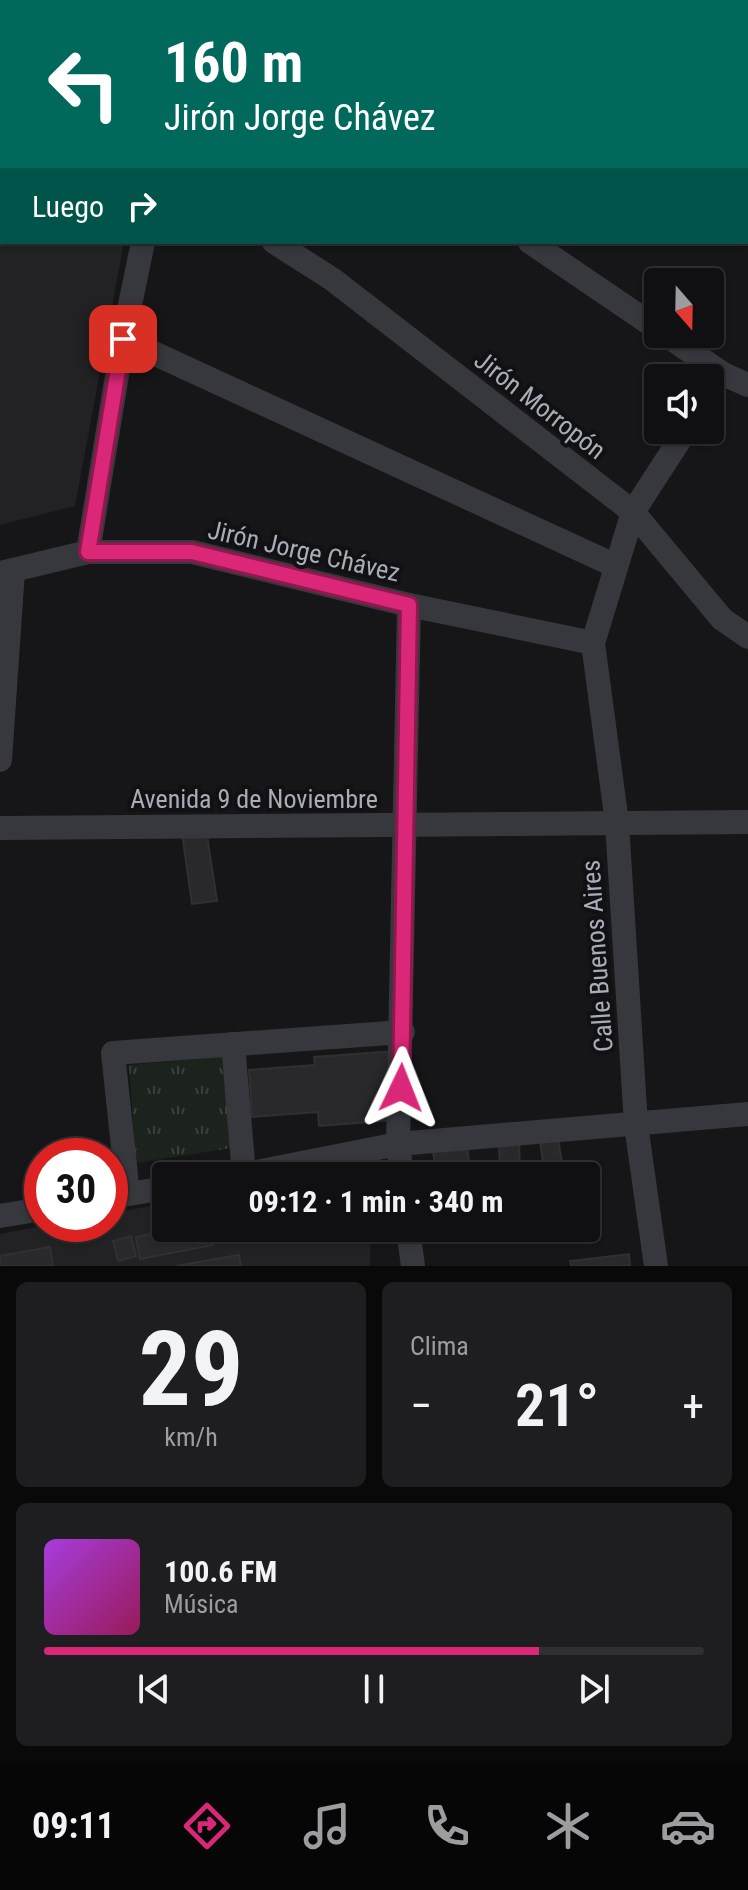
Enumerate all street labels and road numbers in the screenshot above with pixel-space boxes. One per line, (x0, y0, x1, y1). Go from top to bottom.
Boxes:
street label: Jirón Morropón (469, 345, 611, 465)
street label: Jirón Jorge Chávez (205, 514, 403, 588)
street label: Avenida 9 de Noviembre (130, 784, 378, 814)
street label: Calle Buenos Aires (575, 859, 619, 1053)

